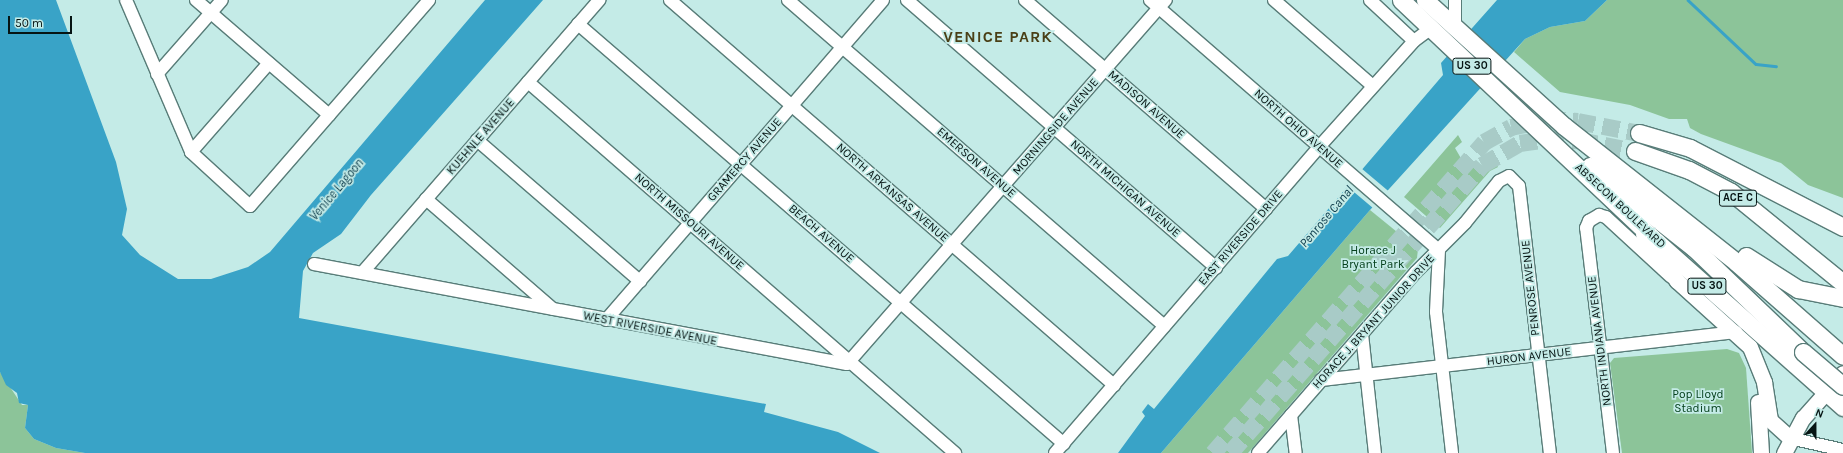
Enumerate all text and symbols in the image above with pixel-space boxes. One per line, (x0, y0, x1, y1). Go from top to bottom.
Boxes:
scale bar (10, 8, 74, 34)
text: 50 m (15, 16, 43, 30)
district label: VENICE PARK (943, 27, 1053, 47)
road number: US 30 (1452, 57, 1492, 75)
street label: MADISON AVENUE (1105, 68, 1187, 142)
street label: MORNINGSIDE AVENUE (1010, 76, 1102, 178)
street label: NORTH OHIO AVENUE (1251, 87, 1345, 171)
street label: KUEHNLE AVENUE (444, 96, 518, 178)
street label: GRAMERCY AVENUE (705, 115, 785, 205)
street label: EMERSON AVENUE (934, 125, 1018, 201)
street label: NORTH MICHIGAN AVENUE (1067, 137, 1183, 241)
street label: NORTH ARKANSAS AVENUE (833, 140, 951, 246)
water label: Venice Lagoon (307, 156, 367, 224)
street label: ABSECON BOULEVARD (1572, 160, 1668, 252)
street label: NORTH MISSOURI AVENUE (631, 171, 747, 273)
water label: Penrose Canal (1297, 183, 1357, 251)
street label: EAST RIVERSIDE DRIVE (1196, 187, 1286, 289)
road number: ACE C (1718, 189, 1758, 207)
street label: BEACH AVENUE (785, 202, 857, 266)
street label: PENROSE AVENUE (1519, 239, 1543, 337)
park label: Horace J Bryant Park (1342, 244, 1404, 272)
street label: HORACE J. BRYANT JUNIOR DRIVE (1310, 252, 1438, 392)
street label: NORTH INDIANA AVENUE (1585, 275, 1615, 407)
road number: US 30 (1687, 277, 1727, 295)
street label: WEST RIVERSIDE AVENUE (582, 309, 718, 349)
street label: HURON AVENUE (1486, 345, 1572, 369)
park label: Pop Lloyd Stadium (1672, 388, 1724, 416)
north arrow (1795, 405, 1835, 445)
text: N (1813, 406, 1825, 421)

